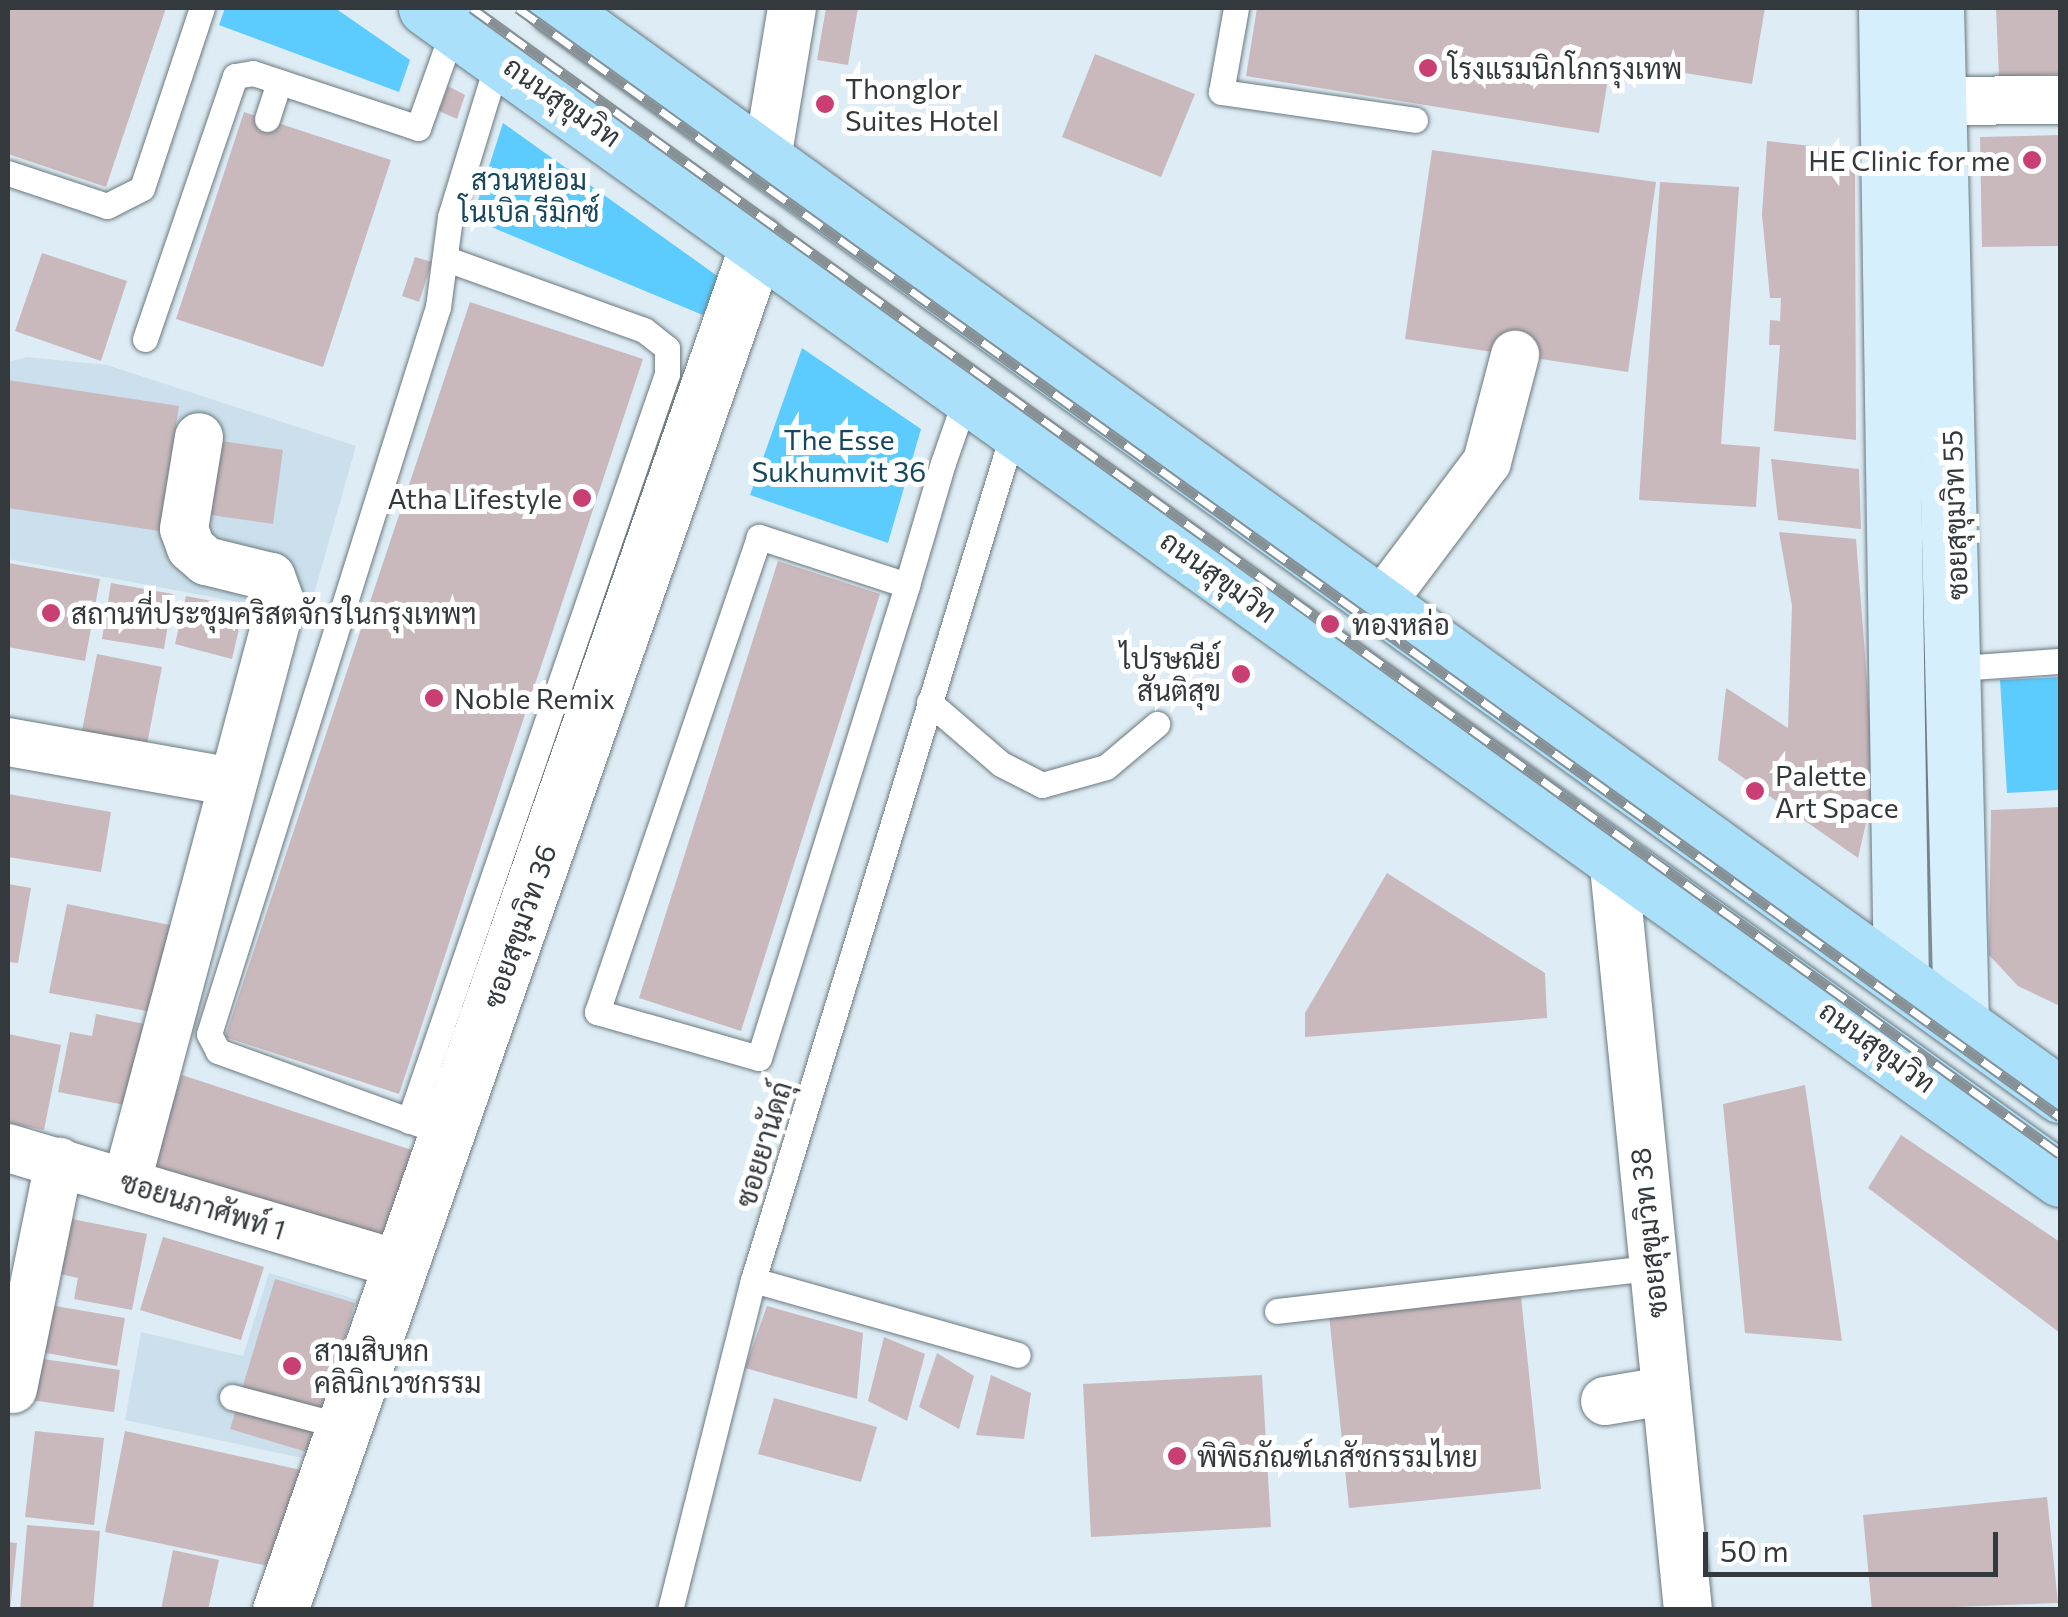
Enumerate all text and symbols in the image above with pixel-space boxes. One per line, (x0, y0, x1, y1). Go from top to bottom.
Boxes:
street label: ถนนสุขุมวิท (498, 49, 628, 153)
place label: โรงแรมนิกโกกรุงเทพ (1448, 51, 1682, 85)
marker: โรงแรมนิกโกกรุงเทพ (1417, 57, 1439, 79)
place label: Thonglor Suites Hotel (845, 71, 999, 137)
marker: Thonglor Suites Hotel (814, 93, 836, 115)
place label: HE Clinic for me (1808, 143, 2010, 177)
marker: HE Clinic for me (2019, 147, 2045, 173)
park label: สวนหย่อม โนเบิล รีมิกซ์ (459, 162, 599, 228)
park label: The Esse Sukhumvit 36 (752, 422, 926, 488)
street label: ซอยสุขุมวิท 55 (1934, 429, 1974, 601)
place label: Atha Lifestyle (387, 481, 562, 515)
marker: Atha Lifestyle (571, 487, 593, 509)
street label: ถนนสุขุมวิท (1155, 523, 1283, 629)
place label: สถานที่ประชุมคริสตจักรในกรุงเทพฯ (71, 596, 477, 630)
marker: สถานที่ประชุมคริสตจักรในกรุงเทพฯ (40, 602, 62, 624)
place label: ทองหล่อ (1352, 607, 1450, 641)
marker: ทองหล่อ (1317, 611, 1343, 637)
place label: ไปรษณีย์ สันติสุข (1120, 641, 1221, 707)
marker: ไปรษณีย์ สันติสุข (1230, 663, 1252, 685)
place label: Noble Remix (454, 681, 615, 715)
marker: Noble Remix (423, 687, 445, 709)
place label: Palette Art Space (1775, 758, 1899, 824)
marker: Palette Art Space (1744, 780, 1766, 802)
street label: ซอยสุขุมวิท 36 (475, 840, 563, 1012)
street label: ถนนสุขุมวิท (1814, 993, 1942, 1099)
street label: ซอยยานัดถุ์ (728, 1077, 798, 1211)
street label: ซอยสุขุมวิท 38 (1622, 1146, 1674, 1320)
street label: ซอยนภาศัพท์ 1 (116, 1164, 290, 1246)
place label: สามสิบหก คลินิกเวชกรรม (314, 1333, 481, 1399)
marker: สามสิบหก คลินิกเวชกรรม (279, 1353, 305, 1379)
place label: พิพิธภัณฑ์เภสัชกรรมไทย (1197, 1439, 1478, 1473)
marker: พิพิธภัณฑ์เภสัชกรรมไทย (1166, 1445, 1188, 1467)
scale bar (1708, 1512, 2003, 1574)
text: 50 m (1720, 1531, 1789, 1568)

